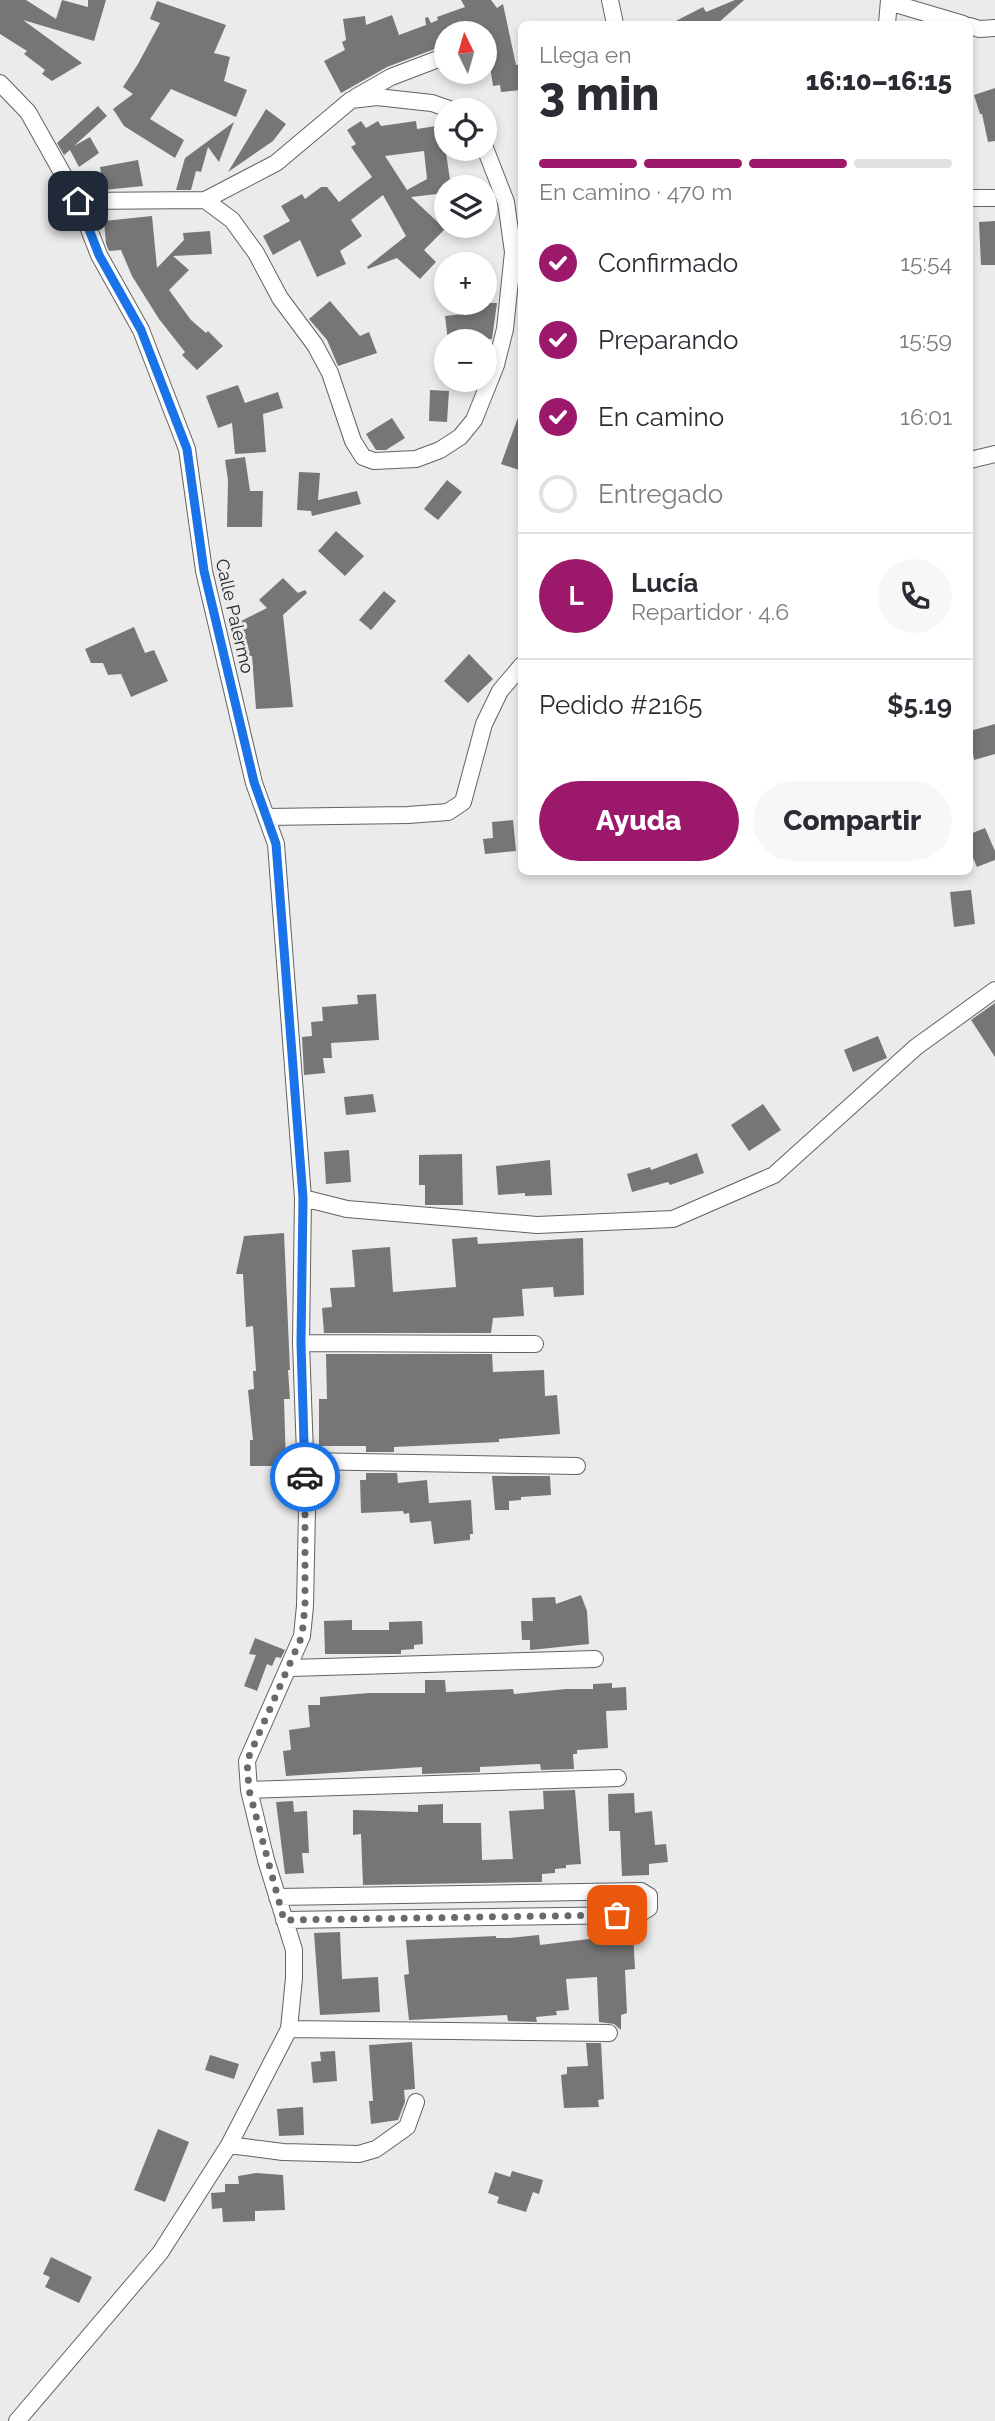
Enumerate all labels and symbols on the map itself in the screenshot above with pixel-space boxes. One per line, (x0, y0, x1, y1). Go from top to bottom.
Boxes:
north arrow (434, 21, 497, 84)
pin (48, 171, 108, 231)
street label: Calle Palermo (212, 557, 258, 676)
courier (270, 1442, 340, 1512)
pin (587, 1885, 647, 1945)

